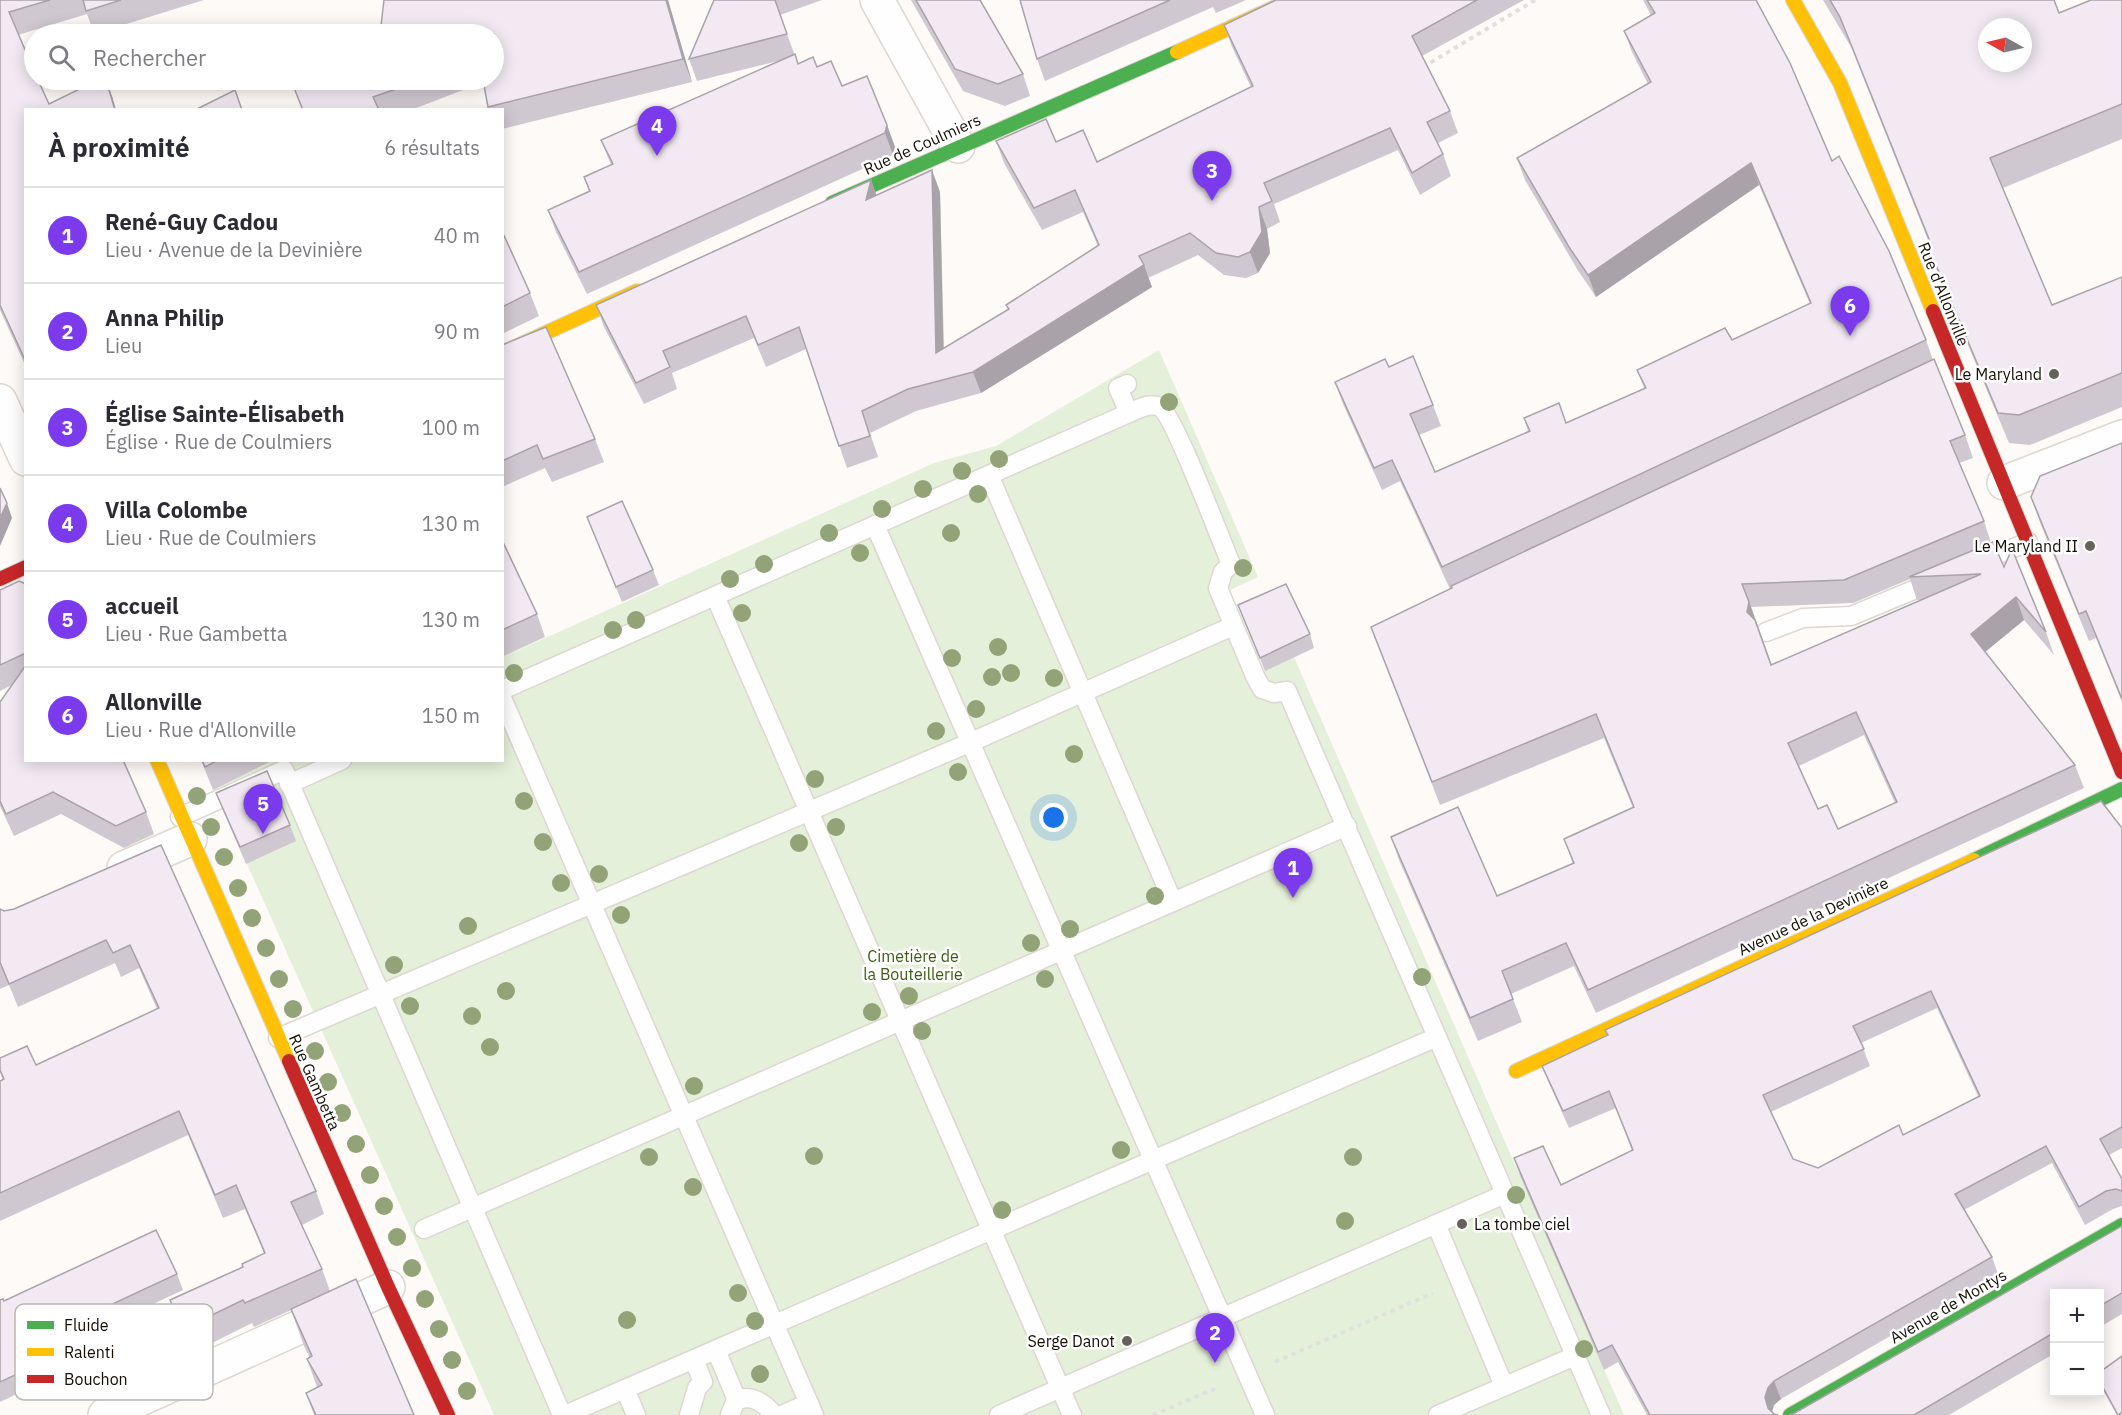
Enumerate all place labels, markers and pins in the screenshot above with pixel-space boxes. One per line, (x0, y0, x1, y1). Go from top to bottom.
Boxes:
pin: 4 (638, 106, 676, 156)
pin: 3 (1192, 152, 1232, 201)
pin: 6 (1830, 286, 1870, 336)
place label: Le Maryland (1955, 364, 2042, 384)
marker: Le Maryland (2047, 367, 2061, 381)
place label: Le Maryland II (1974, 536, 2078, 556)
marker: Le Maryland II (2083, 539, 2097, 553)
pin: 5 (244, 784, 282, 834)
pin: 1 (1274, 848, 1312, 898)
place label: La tombe ciel (1474, 1214, 1570, 1234)
marker: La tombe ciel (1455, 1217, 1469, 1231)
pin: 2 (1196, 1314, 1234, 1363)
place label: Serge Danot (1028, 1331, 1115, 1351)
marker: Serge Danot (1120, 1334, 1134, 1348)

